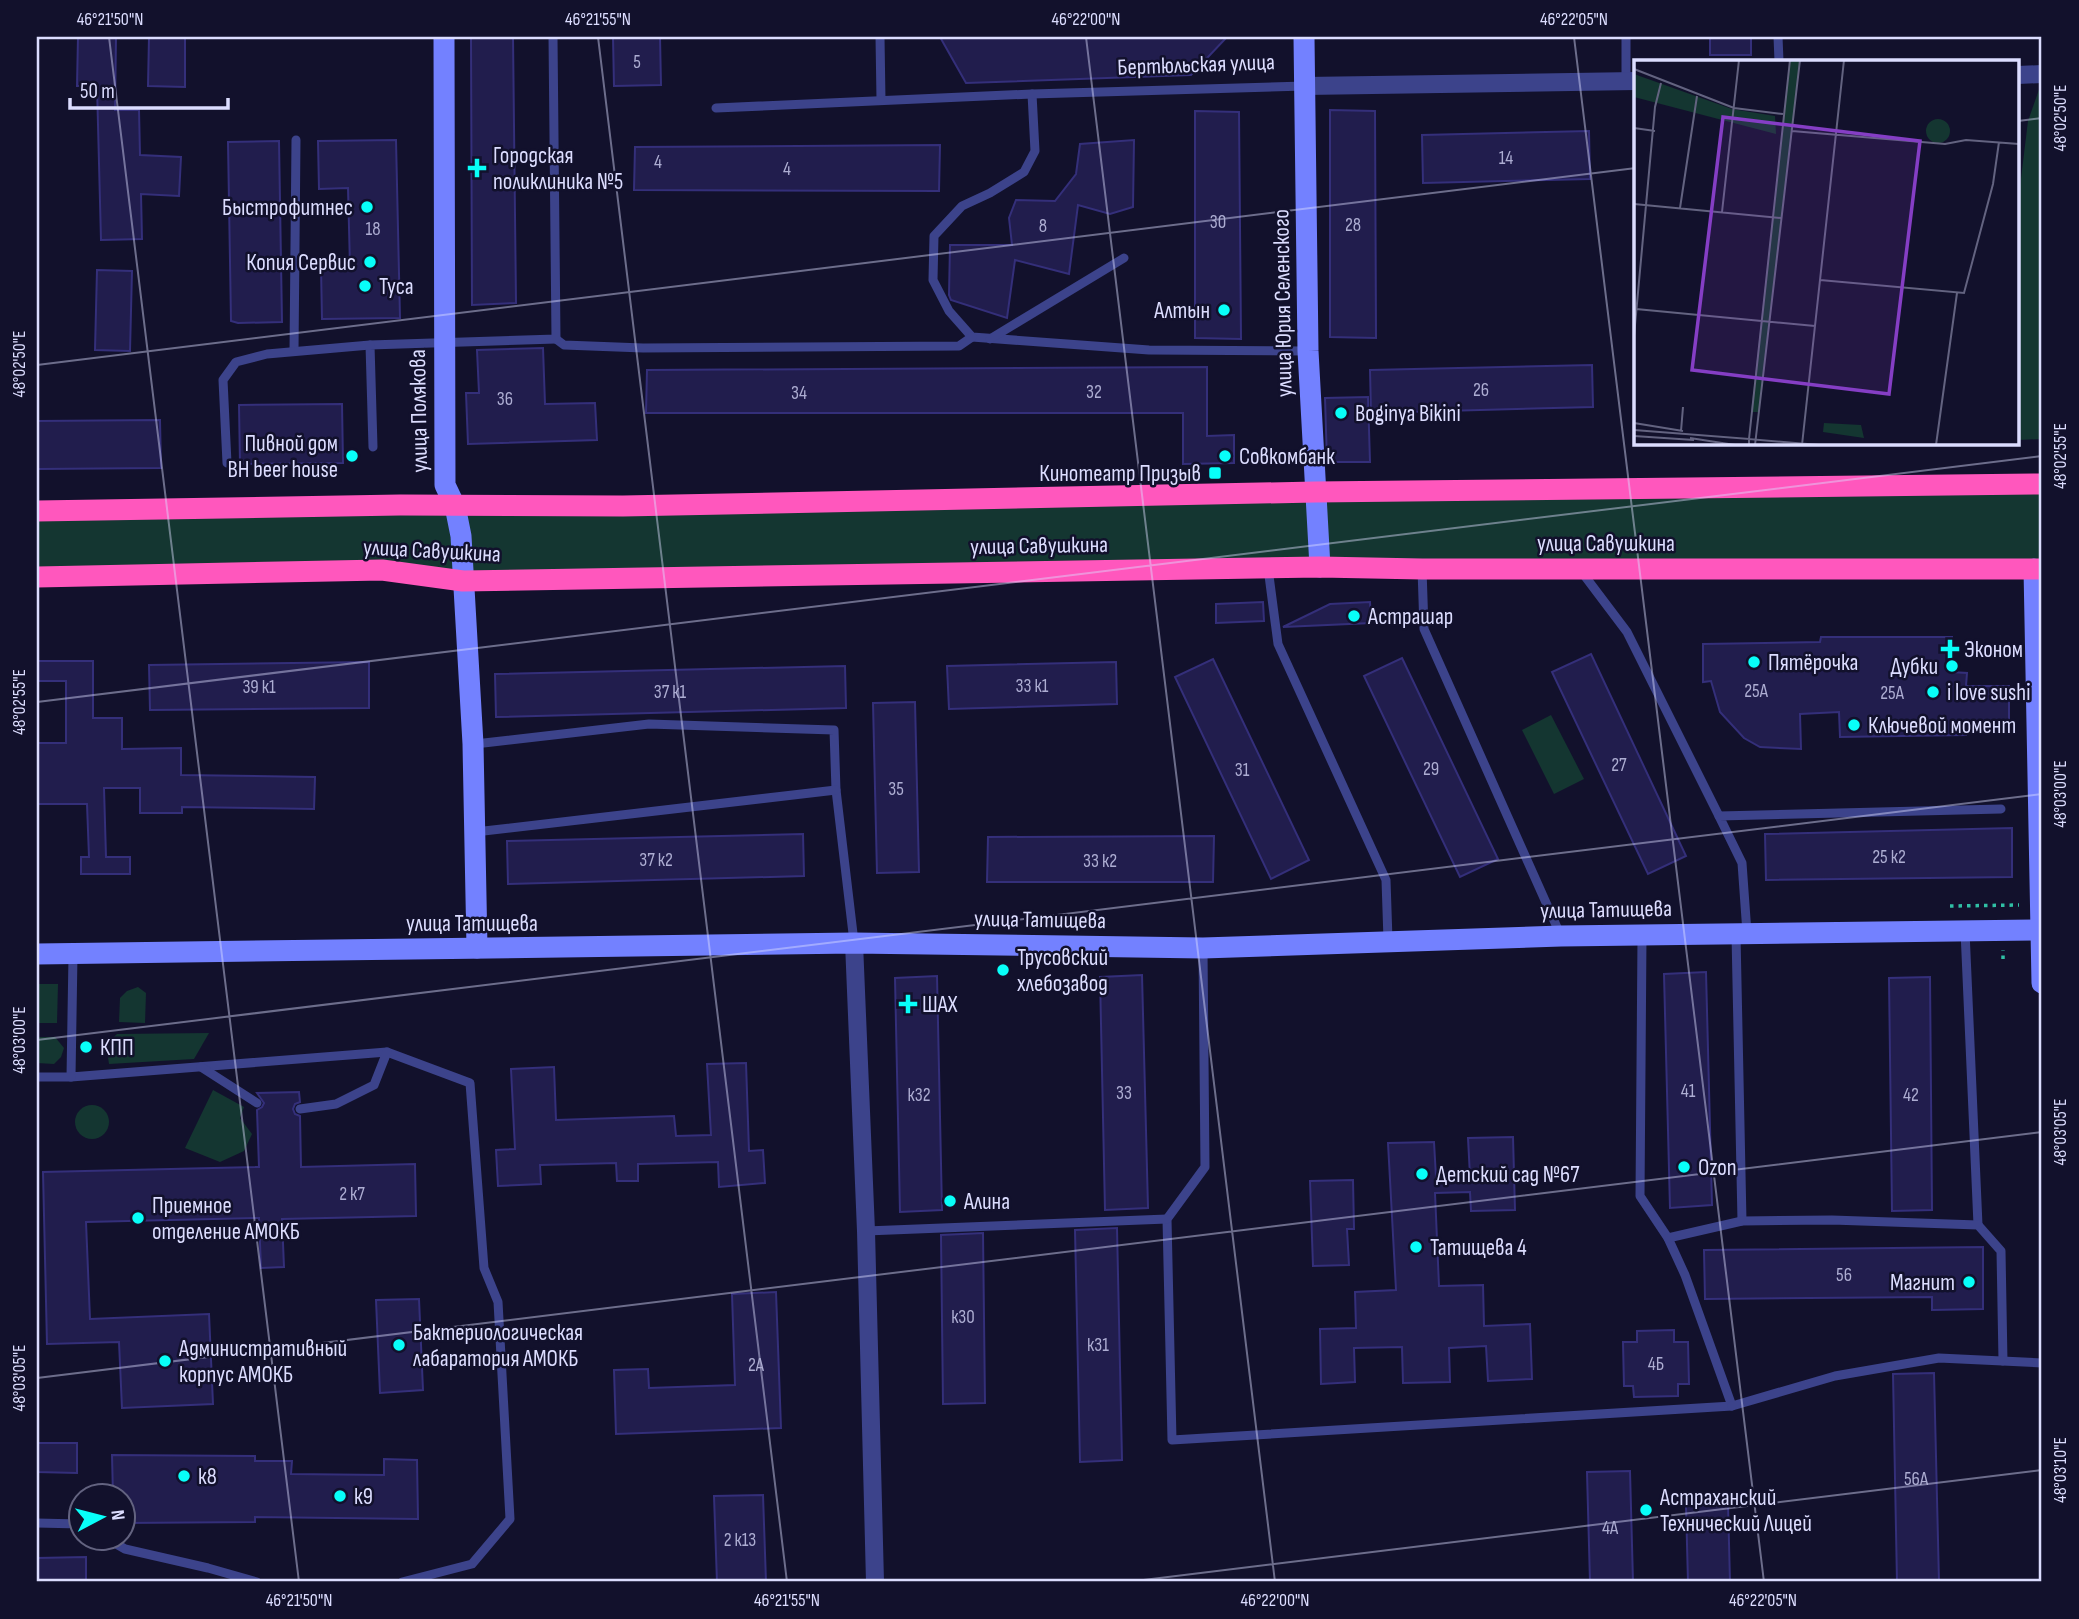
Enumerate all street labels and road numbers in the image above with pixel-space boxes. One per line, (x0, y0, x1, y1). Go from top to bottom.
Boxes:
street label: Бертюльская улица (1117, 48, 1275, 82)
street label: улица Юрия Селенского (1267, 209, 1299, 397)
street label: улица Полякова (404, 349, 434, 473)
street label: улица Савушкина (1537, 530, 1675, 558)
street label: улица Савушкина (970, 531, 1108, 561)
street label: улица Савушкина (362, 533, 502, 569)
street label: улица Татищева (1540, 895, 1672, 925)
street label: улица Татищева (974, 905, 1106, 935)
street label: улица Татищева (406, 910, 538, 938)

